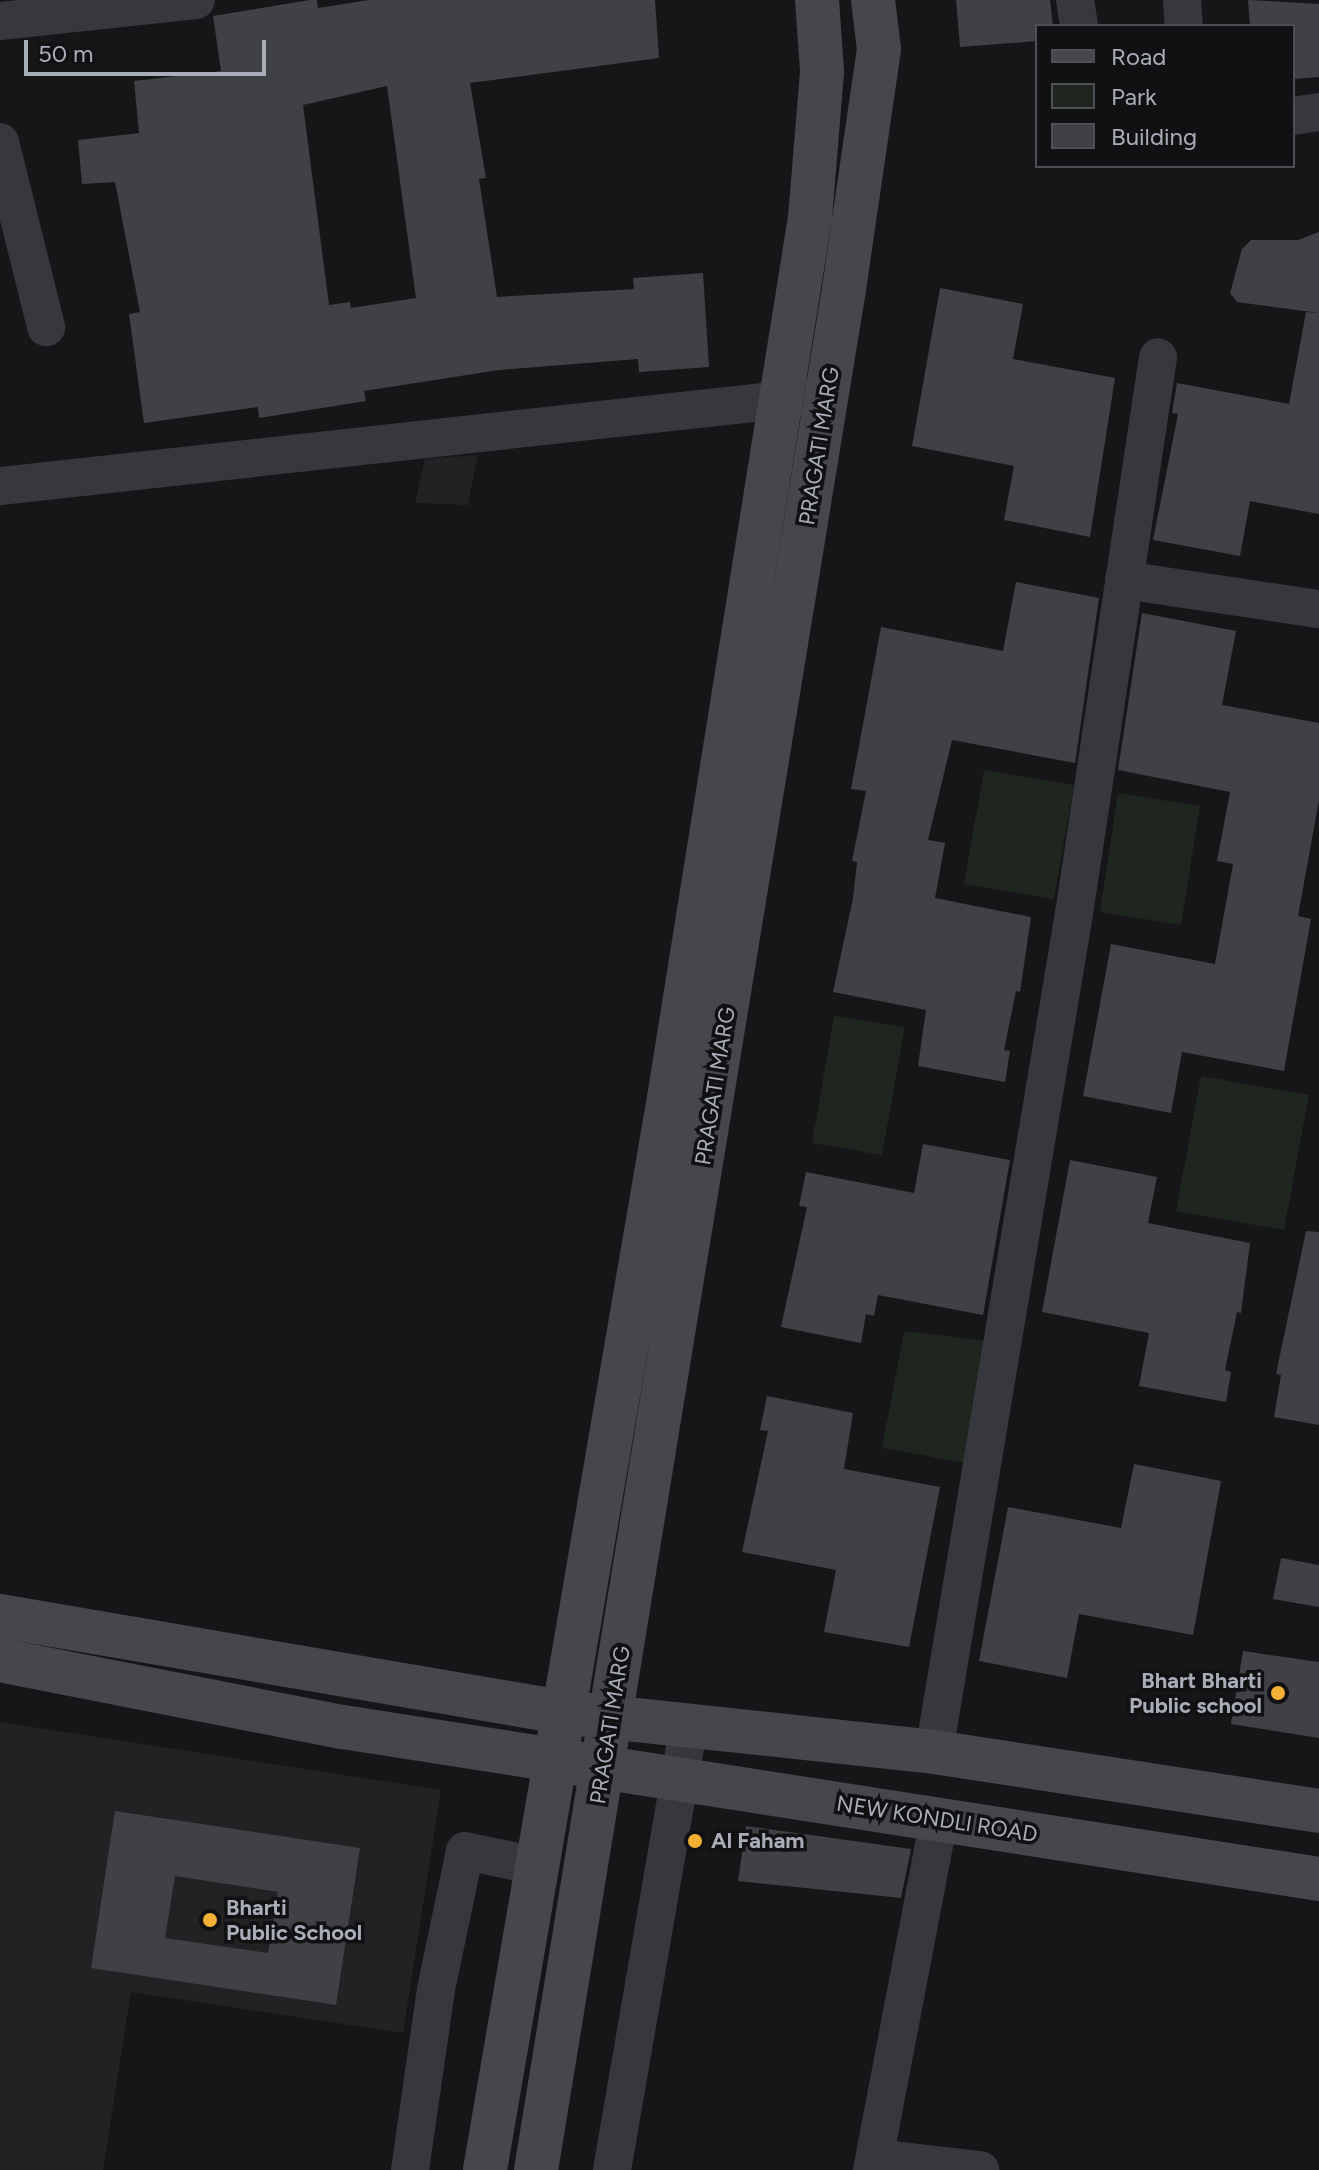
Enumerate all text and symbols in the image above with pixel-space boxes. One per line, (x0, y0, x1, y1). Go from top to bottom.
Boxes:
scale bar (28, 24, 270, 74)
legend (1035, 24, 1295, 168)
text: 50 m (38, 39, 94, 68)
text: Road (1111, 42, 1166, 71)
text: Park (1111, 82, 1157, 111)
text: Building (1111, 122, 1197, 151)
street label: PRAGATI MARG (793, 365, 845, 527)
street label: PRAGATI MARG (689, 1005, 741, 1167)
street label: PRAGATI MARG (584, 1644, 636, 1806)
place label: Bhart Bharti Public school (1129, 1667, 1262, 1718)
marker: Bhart Bharti Public school (1269, 1684, 1287, 1702)
street label: NEW KONDLI ROAD (835, 1790, 1039, 1848)
place label: Al Faham (711, 1828, 805, 1854)
marker: Al Faham (686, 1832, 704, 1850)
place label: Bharti Public School (226, 1894, 362, 1946)
marker: Bharti Public School (201, 1911, 219, 1929)

